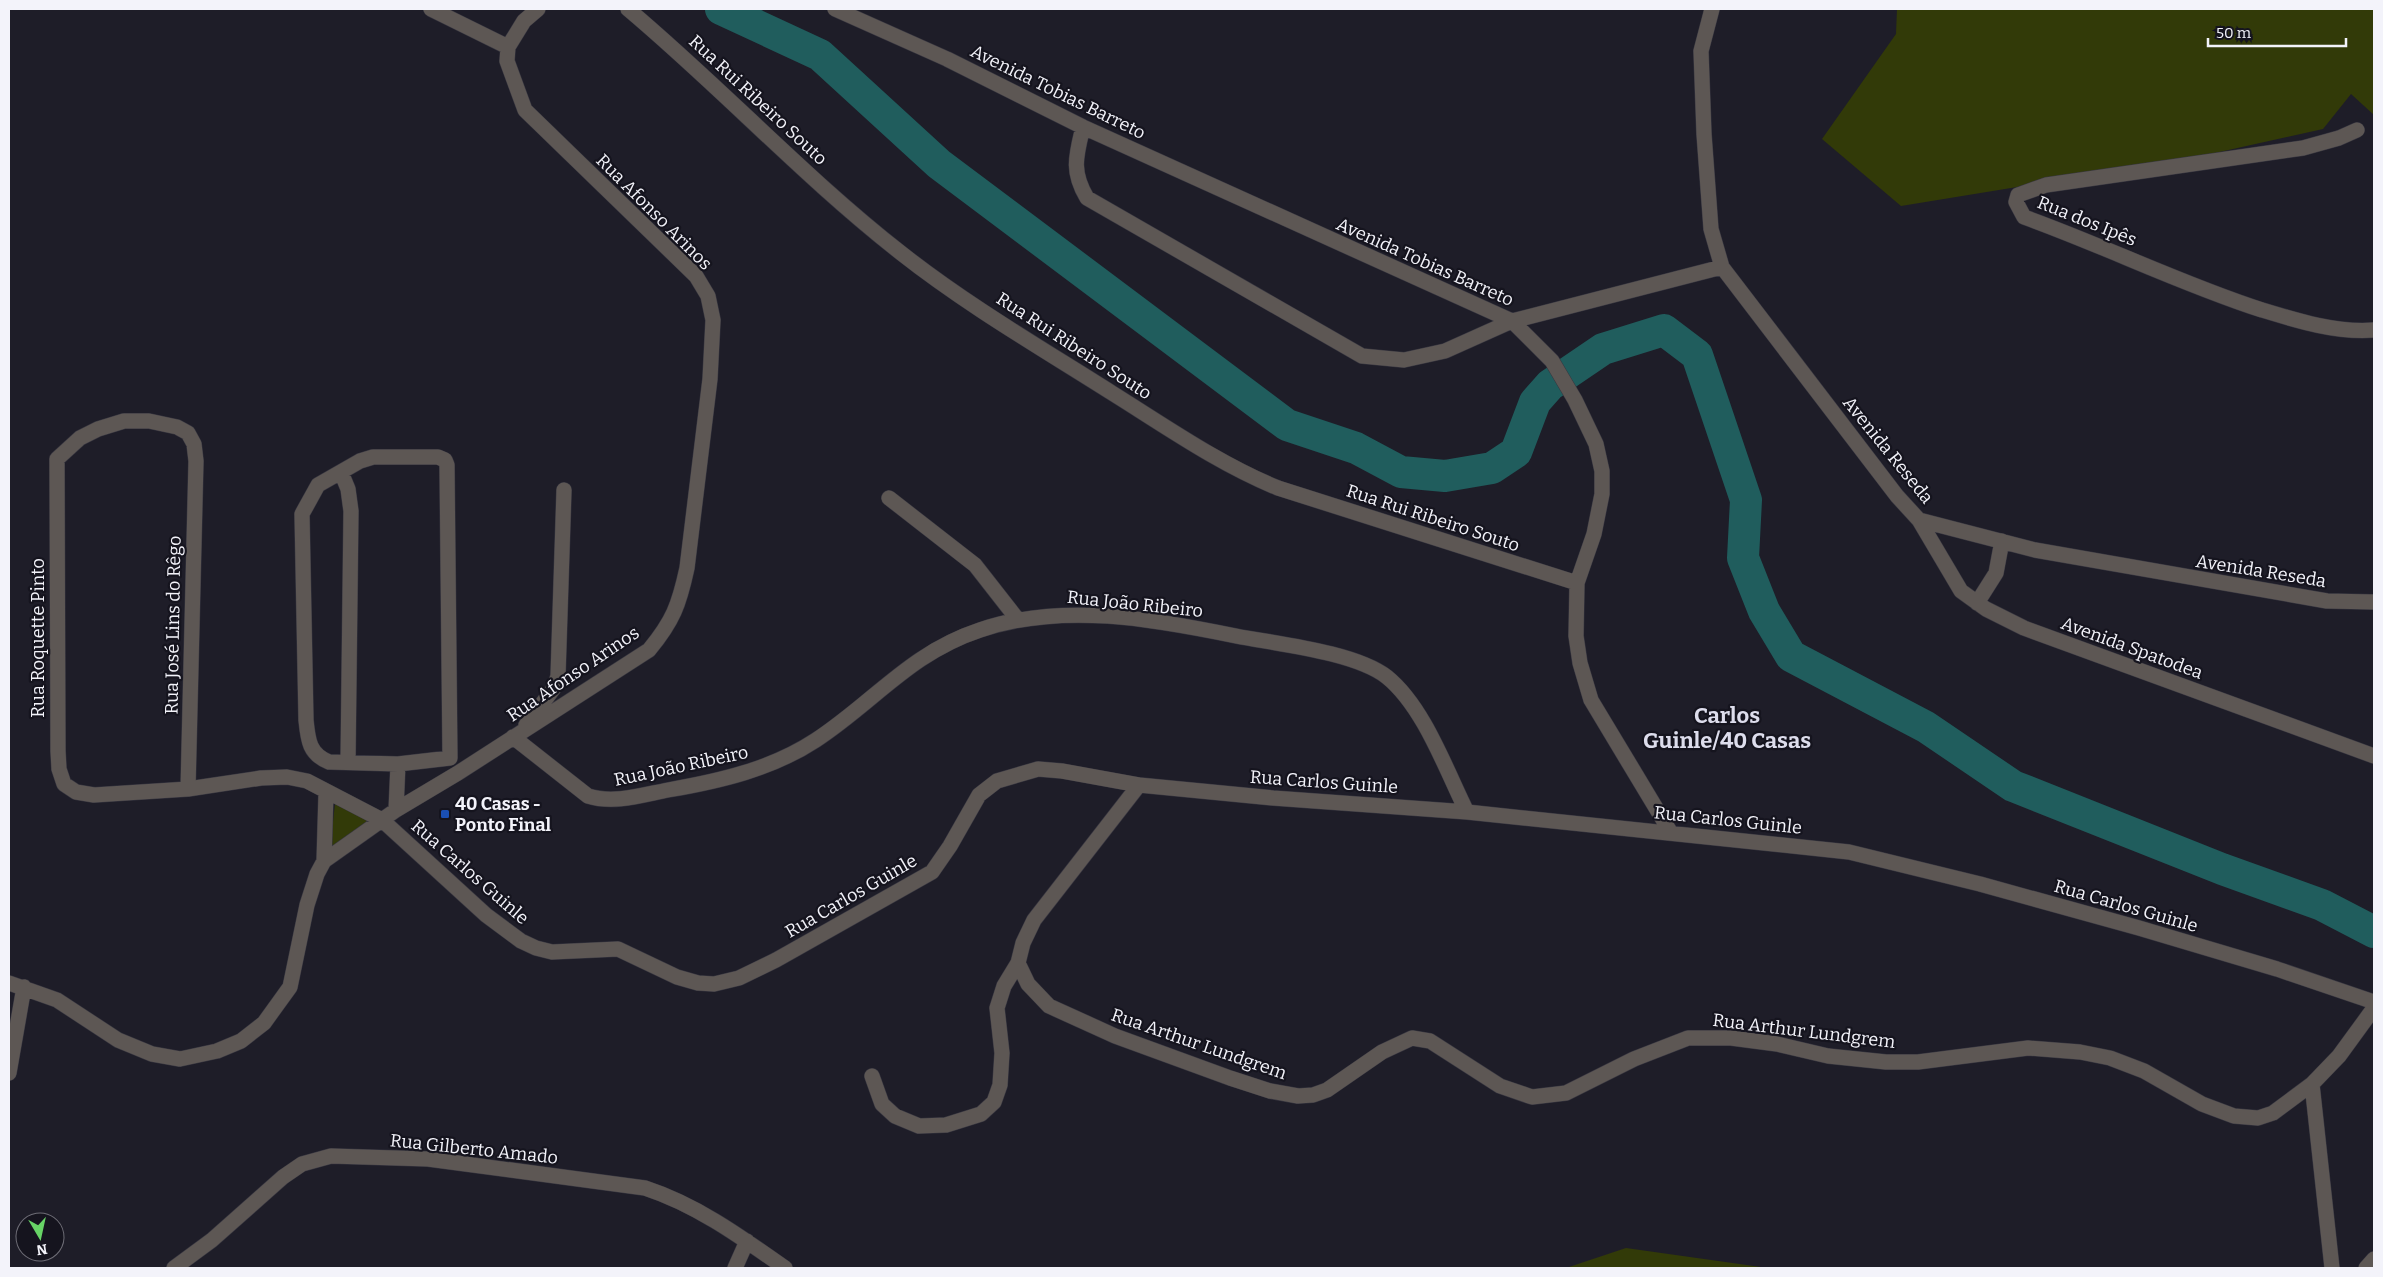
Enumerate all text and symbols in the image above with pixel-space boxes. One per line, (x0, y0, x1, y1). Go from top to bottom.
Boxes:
scale bar (2208, 15, 2346, 47)
text: 50 m (2216, 24, 2252, 42)
street label: Rua Rui Ribeiro Souto (684, 30, 832, 170)
street label: Avenida Tobias Barreto (967, 40, 1149, 144)
street label: Rua Afonso Arinos (592, 150, 716, 274)
street label: Rua dos Ipês (2034, 191, 2140, 251)
street label: Avenida Tobias Barreto (1333, 213, 1517, 311)
street label: Rua Rui Ribeiro Souto (992, 288, 1156, 404)
street label: Avenida Reseda (1838, 392, 1938, 508)
street label: Rua Rui Ribeiro Souto (1344, 480, 1522, 556)
street label: Rua José Lins do Rêgo (160, 535, 186, 715)
street label: Avenida Reseda (2194, 550, 2328, 592)
street label: Rua Roquette Pinto (27, 558, 49, 718)
street label: Rua João Ribeiro (1066, 586, 1204, 622)
street label: Avenida Spatodea (2058, 612, 2206, 684)
street label: Rua Afonso Arinos (503, 622, 643, 726)
district label: Carlos Guinle/40 Casas (1643, 702, 1811, 754)
street label: Rua João Ribeiro (612, 741, 750, 791)
street label: Rua Carlos Guinle (1249, 766, 1399, 798)
place label: 40 Casas - Ponto Final (455, 793, 552, 836)
street label: Rua Carlos Guinle (1653, 801, 1803, 839)
marker: 40 Casas - Ponto Final (439, 808, 451, 820)
street label: Rua Carlos Guinle (407, 815, 533, 929)
street label: Rua Carlos Guinle (781, 849, 921, 943)
street label: Rua Carlos Guinle (2052, 875, 2200, 937)
street label: Rua Arthur Lundgrem (1108, 1004, 1290, 1084)
street label: Rua Arthur Lundgrem (1711, 1009, 1897, 1053)
street label: Rua Gilberto Amado (389, 1129, 559, 1169)
north arrow (15, 1212, 65, 1262)
text: N (35, 1240, 49, 1259)

